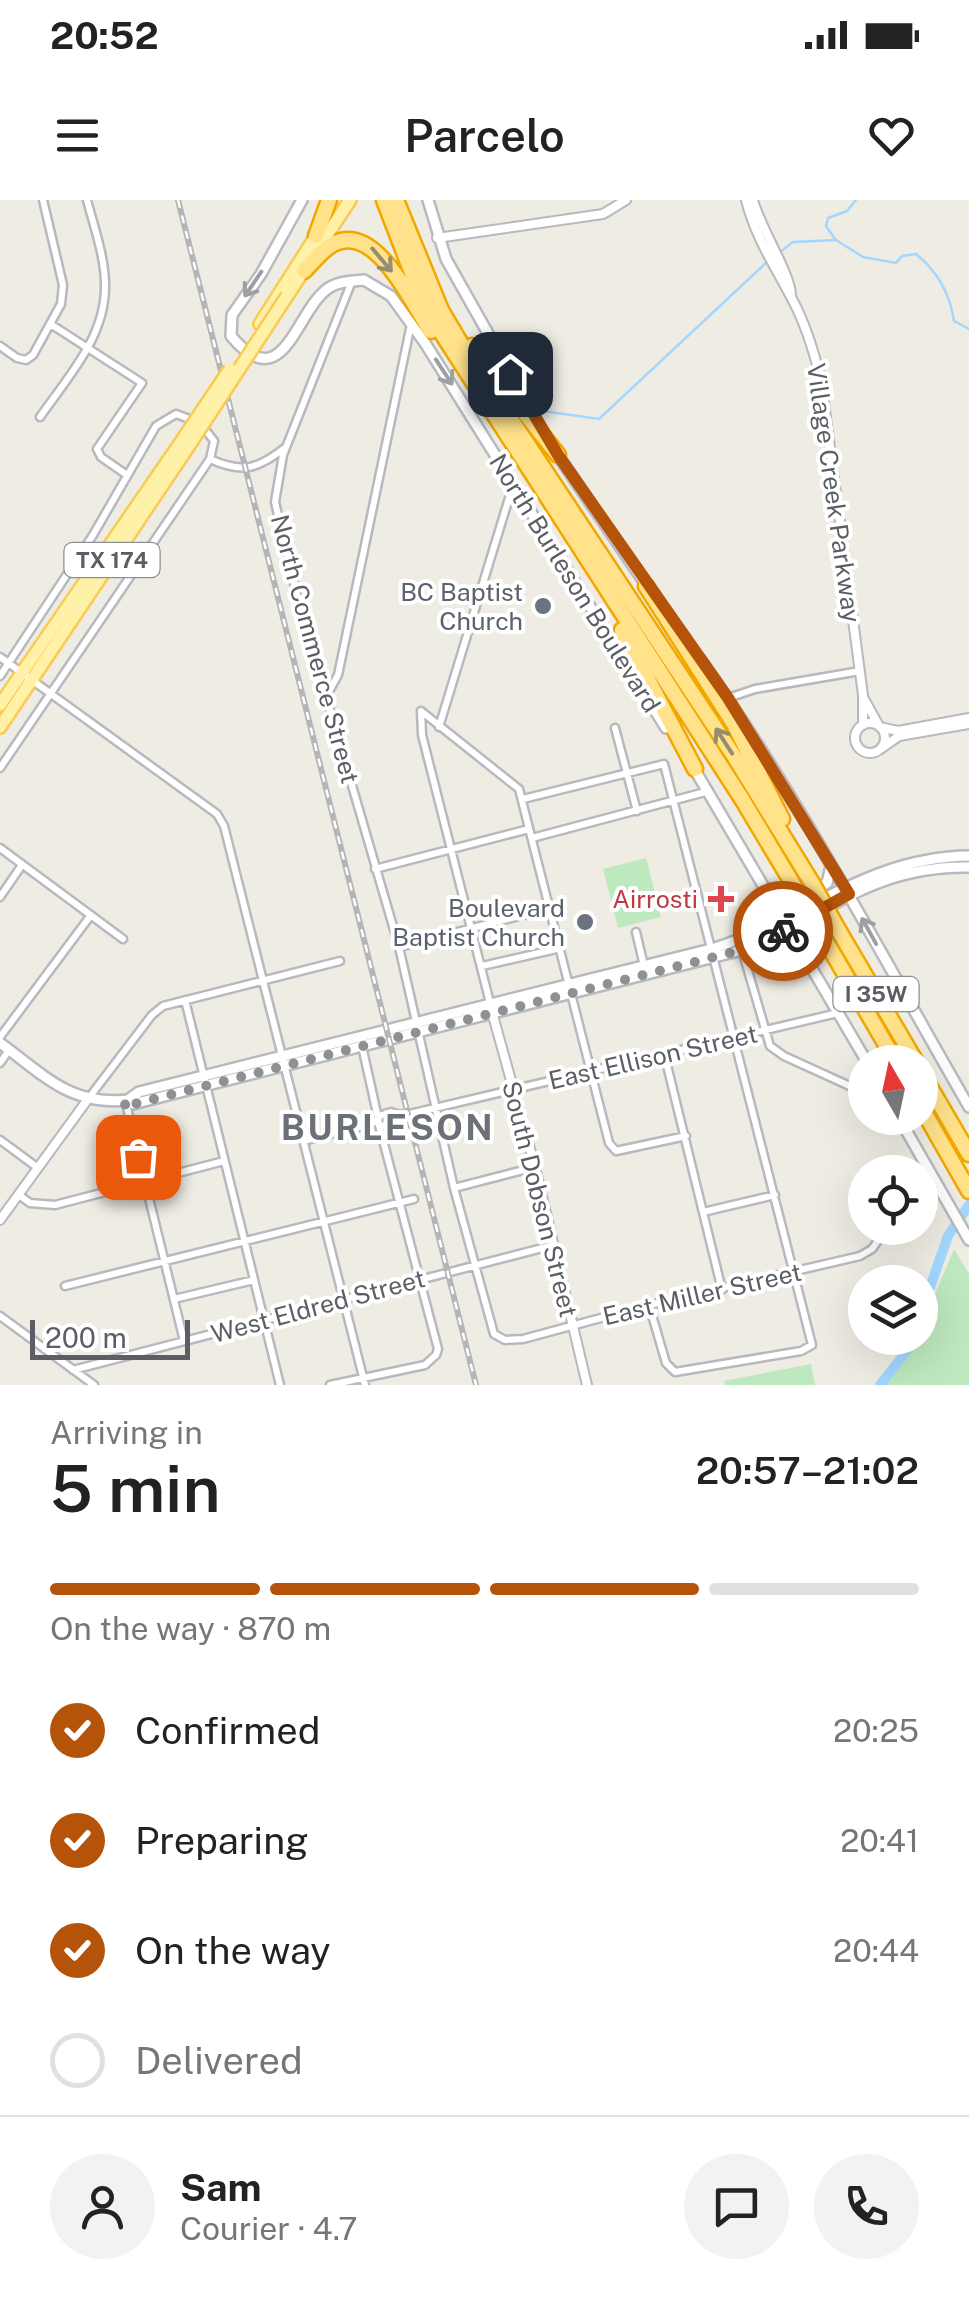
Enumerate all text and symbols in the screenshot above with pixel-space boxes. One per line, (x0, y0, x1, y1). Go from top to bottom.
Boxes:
text: 20:52 (50, 13, 159, 58)
icon: menu (50, 108, 105, 163)
icon: heart (864, 108, 919, 163)
text: Parcelo (404, 109, 565, 162)
one-way arrow (370, 247, 393, 272)
one-way arrow (243, 270, 264, 298)
pin (468, 332, 553, 417)
icon: home (483, 347, 538, 402)
one-way arrow (433, 357, 454, 386)
street label: Village Creek Parkway (801, 361, 867, 625)
street label: North Burleson Boulevard (483, 448, 667, 718)
street label: North Commerce Street (265, 511, 365, 787)
road number: TX 174 (64, 543, 160, 577)
place label: BC Baptist Church (400, 577, 523, 636)
marker: BC Baptist Church (532, 595, 554, 617)
one-way arrow (713, 727, 734, 755)
courier (733, 881, 833, 981)
place label: Airrosti (612, 884, 698, 914)
marker: Airrosti (708, 886, 734, 912)
place label: Boulevard Baptist Church (392, 893, 565, 952)
icon: bike (756, 904, 811, 959)
marker: Boulevard Baptist Church (574, 911, 596, 933)
one-way arrow (858, 916, 878, 946)
road number: I 35W (834, 977, 918, 1011)
street label: East Ellison Street (546, 1018, 760, 1096)
north arrow (848, 1045, 938, 1135)
map controls (848, 1045, 938, 1355)
street label: South Dobson Street (496, 1078, 584, 1320)
district label: BURLESON (281, 1107, 495, 1148)
pin (96, 1115, 181, 1200)
icon: bag (111, 1130, 166, 1185)
button: locate (848, 1155, 938, 1245)
street label: East Miller Street (600, 1257, 804, 1331)
street label: West Eldred Street (208, 1263, 428, 1349)
button: layers (848, 1265, 938, 1355)
scale bar (30, 1315, 190, 1360)
text: 200 m (45, 1321, 127, 1354)
text: Arriving in (50, 1414, 203, 1451)
text: 20:57–21:02 (696, 1448, 919, 1493)
text: 5 min (50, 1450, 220, 1527)
text: On the way · 870 m (50, 1610, 331, 1647)
icon: check (50, 1703, 105, 1758)
text: Confirmed (135, 1708, 320, 1753)
text: 20:25 (833, 1712, 919, 1749)
icon: check (50, 1813, 105, 1868)
text: Preparing (135, 1818, 309, 1863)
text: 20:41 (840, 1822, 919, 1859)
icon: check (50, 1923, 105, 1978)
text: On the way (135, 1928, 331, 1973)
text: 20:44 (833, 1932, 919, 1969)
text: Delivered (135, 2038, 303, 2083)
button: person (50, 2154, 155, 2259)
button: chat (684, 2154, 789, 2259)
button: phone (814, 2154, 919, 2259)
text: Sam (180, 2165, 262, 2210)
text: Courier · 4.7 (180, 2210, 357, 2247)

